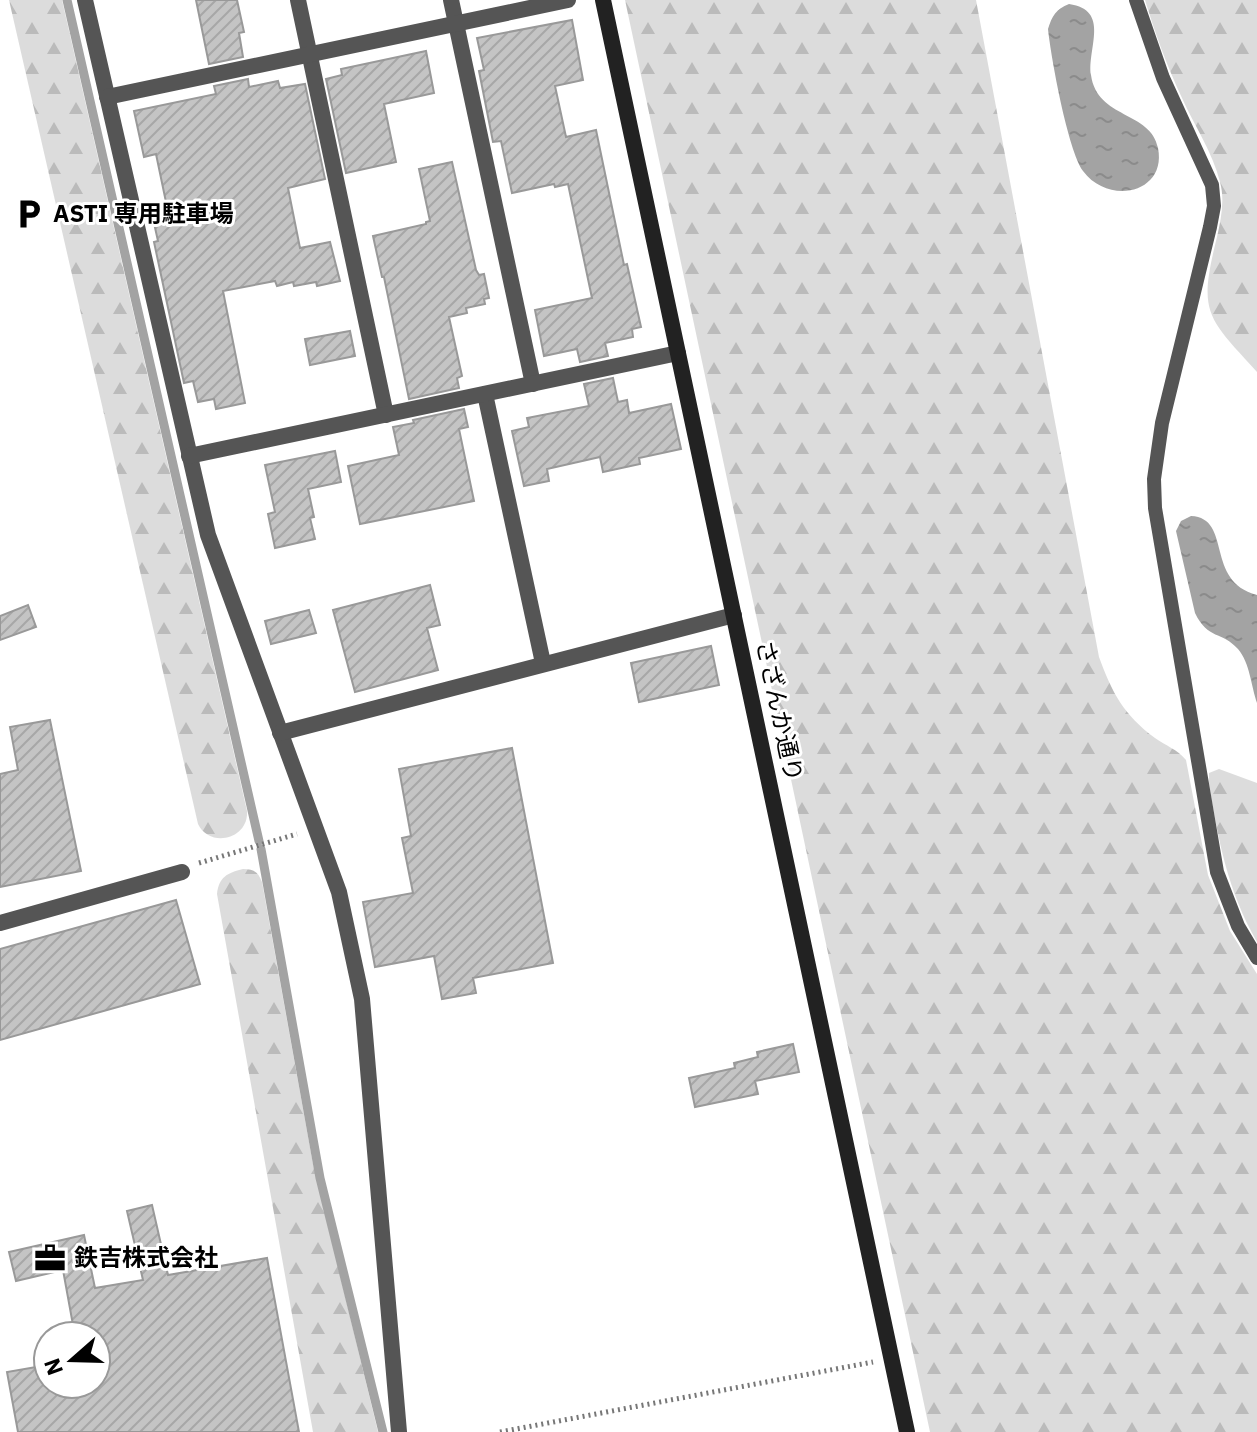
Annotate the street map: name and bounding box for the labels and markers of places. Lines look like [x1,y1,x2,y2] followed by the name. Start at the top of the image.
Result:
[12,197,46,231] parking icon: ASTI 専用駐車場
[53,197,234,229] place label: ASTI 専用駐車場
[33,1241,67,1275] office icon: 鉄吉株式会社
[74,1241,218,1273] place label: 鉄吉株式会社

